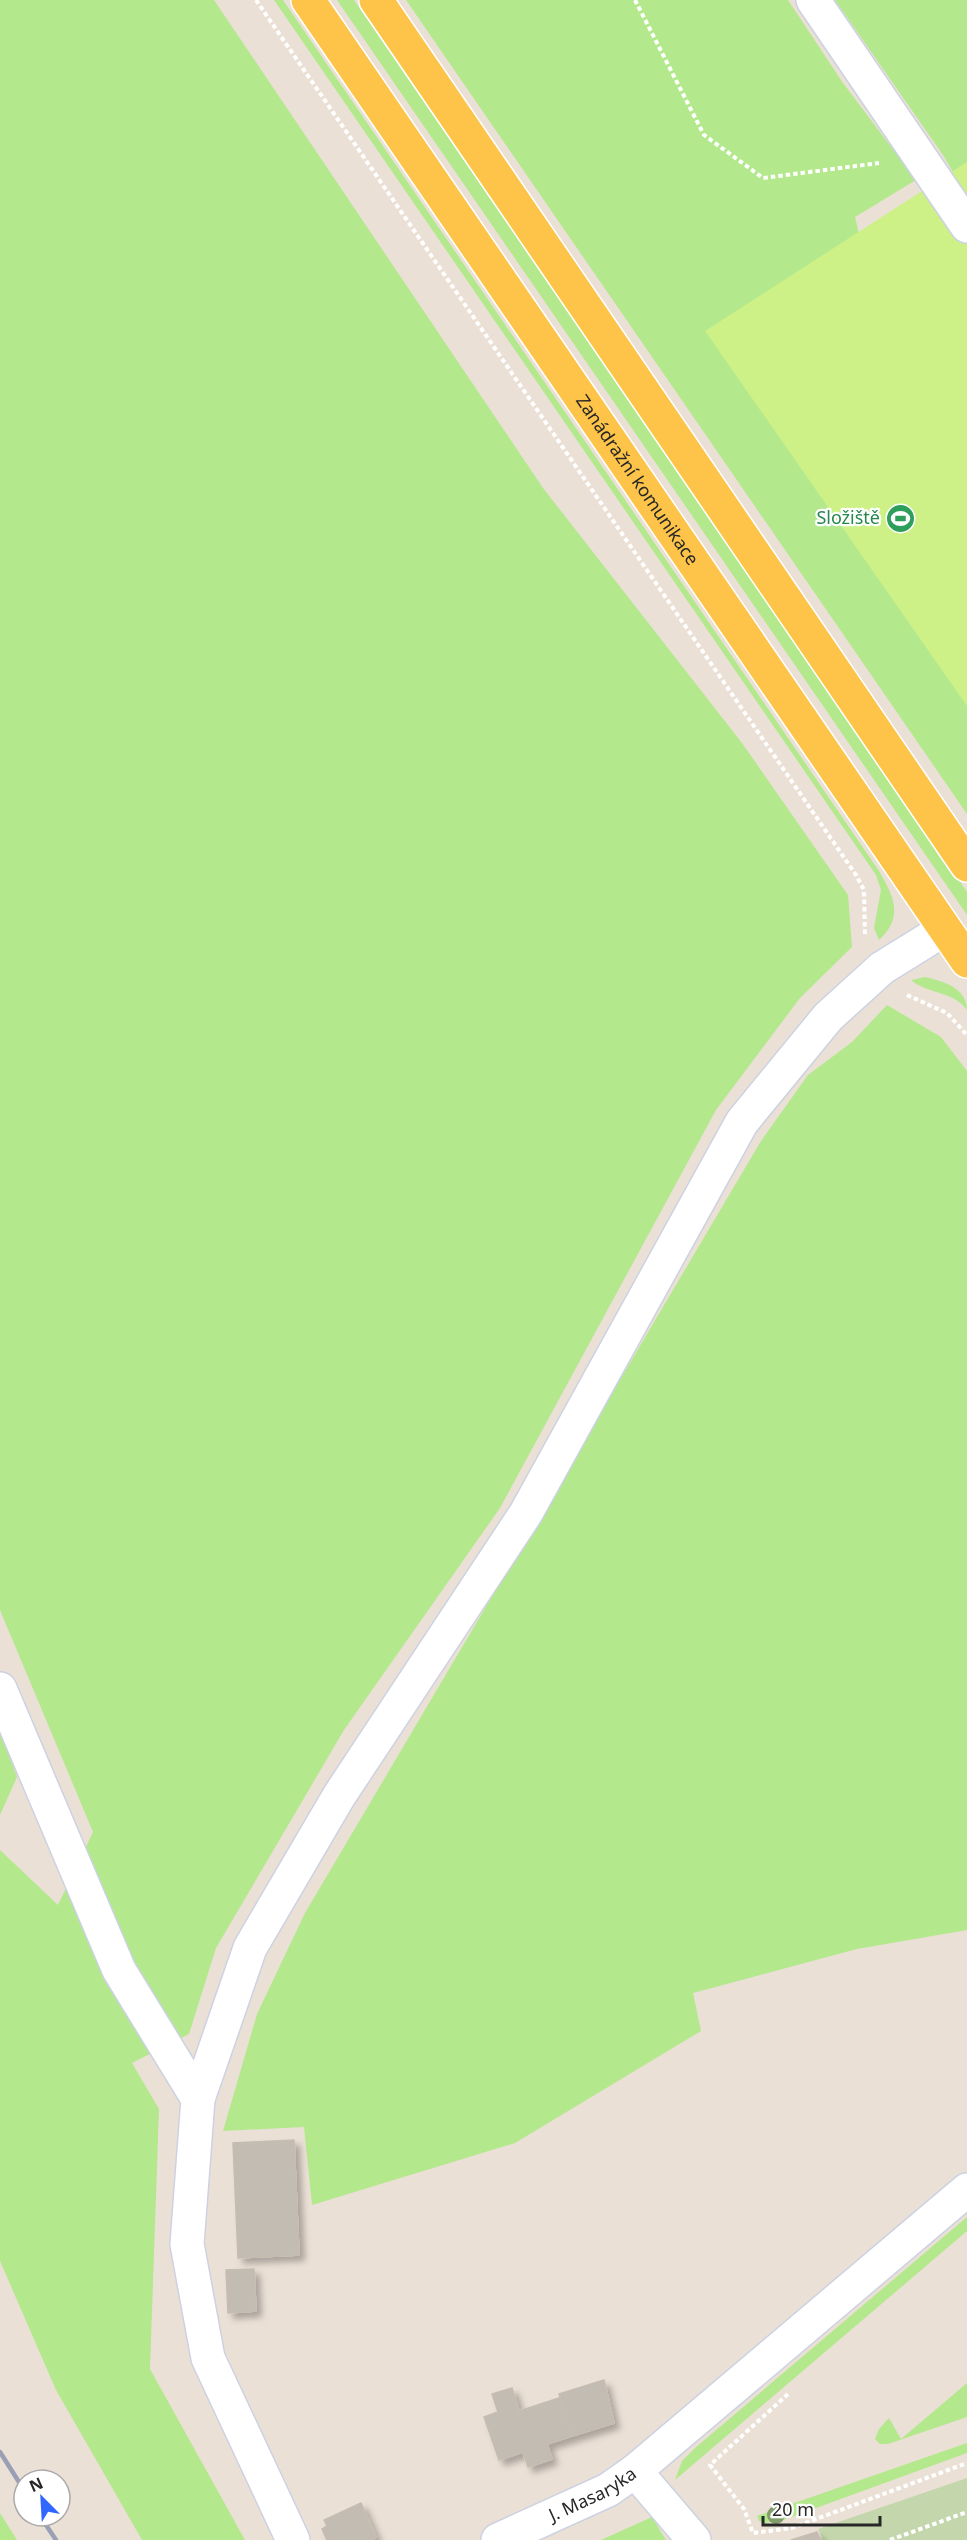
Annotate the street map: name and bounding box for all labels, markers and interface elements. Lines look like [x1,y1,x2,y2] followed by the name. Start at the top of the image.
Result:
[571,389,705,569] street label: Zanádražní komunikace
[885,502,917,534] sports icon: Složiště
[816,505,880,529] place label: Složiště
[543,2461,641,2527] street label: J. Masaryka
[12,2468,72,2528] north arrow
[25,2472,46,2497] text: N
[763,2489,880,2527] scale bar
[772,2497,814,2521] text: 20 m

